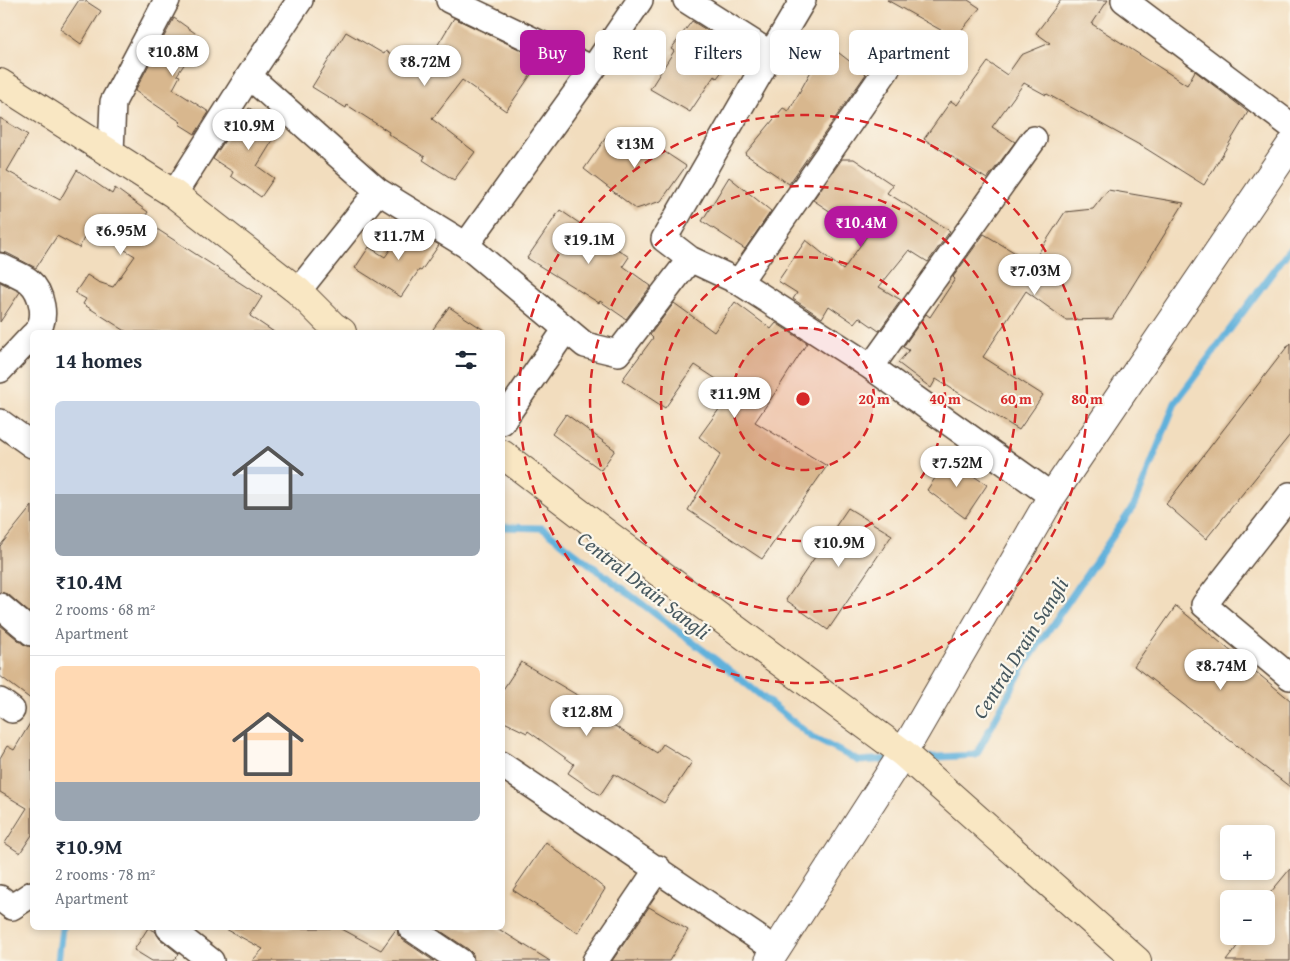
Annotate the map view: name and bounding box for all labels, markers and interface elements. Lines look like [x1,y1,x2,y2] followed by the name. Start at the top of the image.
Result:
[520,30,585,75] chip: Buy
[595,30,666,75] chip: Rent
[676,30,760,75] chip: Filters
[770,30,839,75] chip: New
[849,30,968,75] chip: Apartment
[132,34,214,77] pin: ₹10.8M
[147,39,199,63] text: ₹10.8M
[384,44,466,87] pin: ₹8.72M
[399,49,451,73] text: ₹8.72M
[208,108,290,151] pin: ₹10.9M
[223,113,275,137] text: ₹10.9M
[605,126,665,169] pin: ₹13M
[616,131,654,155] text: ₹13M
[820,206,902,248] pin: ₹10.4M
[835,210,887,234] text: ₹10.4M
[80,214,162,256] pin: ₹6.95M
[95,218,147,242] text: ₹6.95M
[358,218,440,261] pin: ₹11.7M
[548,222,630,265] pin: ₹19.1M
[373,223,425,247] text: ₹11.7M
[563,227,615,251] text: ₹19.1M
[994,254,1076,296] pin: ₹7.03M
[1009,258,1061,282] text: ₹7.03M
[55,345,142,376] text: 14 homes
[452,346,480,374] icon: filters
[694,376,776,419] pin: ₹11.9M
[709,381,761,405] text: ₹11.9M
[858,388,890,409] text: 20 m
[929,388,961,409] text: 40 m
[1000,388,1032,409] text: 60 m
[1071,388,1103,409] text: 80 m
[794,390,812,408] centre of rings
[223,433,313,523] icon: home
[916,446,998,488] pin: ₹7.52M
[931,450,983,474] text: ₹7.52M
[571,523,717,647] water label: Central Drain Sangli
[798,526,880,568] pin: ₹10.9M
[813,530,865,554] text: ₹10.9M
[55,566,123,597] text: ₹10.4M
[964,571,1076,724] water label: Central Drain Sangli
[55,597,155,621] text: 2 rooms · 68 m²
[55,621,128,645] text: Apartment
[1180,648,1262,691] pin: ₹8.74M
[1195,653,1247,677] text: ₹8.74M
[546,694,628,737] pin: ₹12.8M
[223,699,313,789] icon: home
[561,699,613,723] text: ₹12.8M
[1220,825,1275,945] map controls
[1220,825,1275,880] button: +
[55,831,123,862] text: ₹10.9M
[55,862,155,886] text: 2 rooms · 78 m²
[55,886,128,910] text: Apartment
[1220,890,1275,945] button: −

